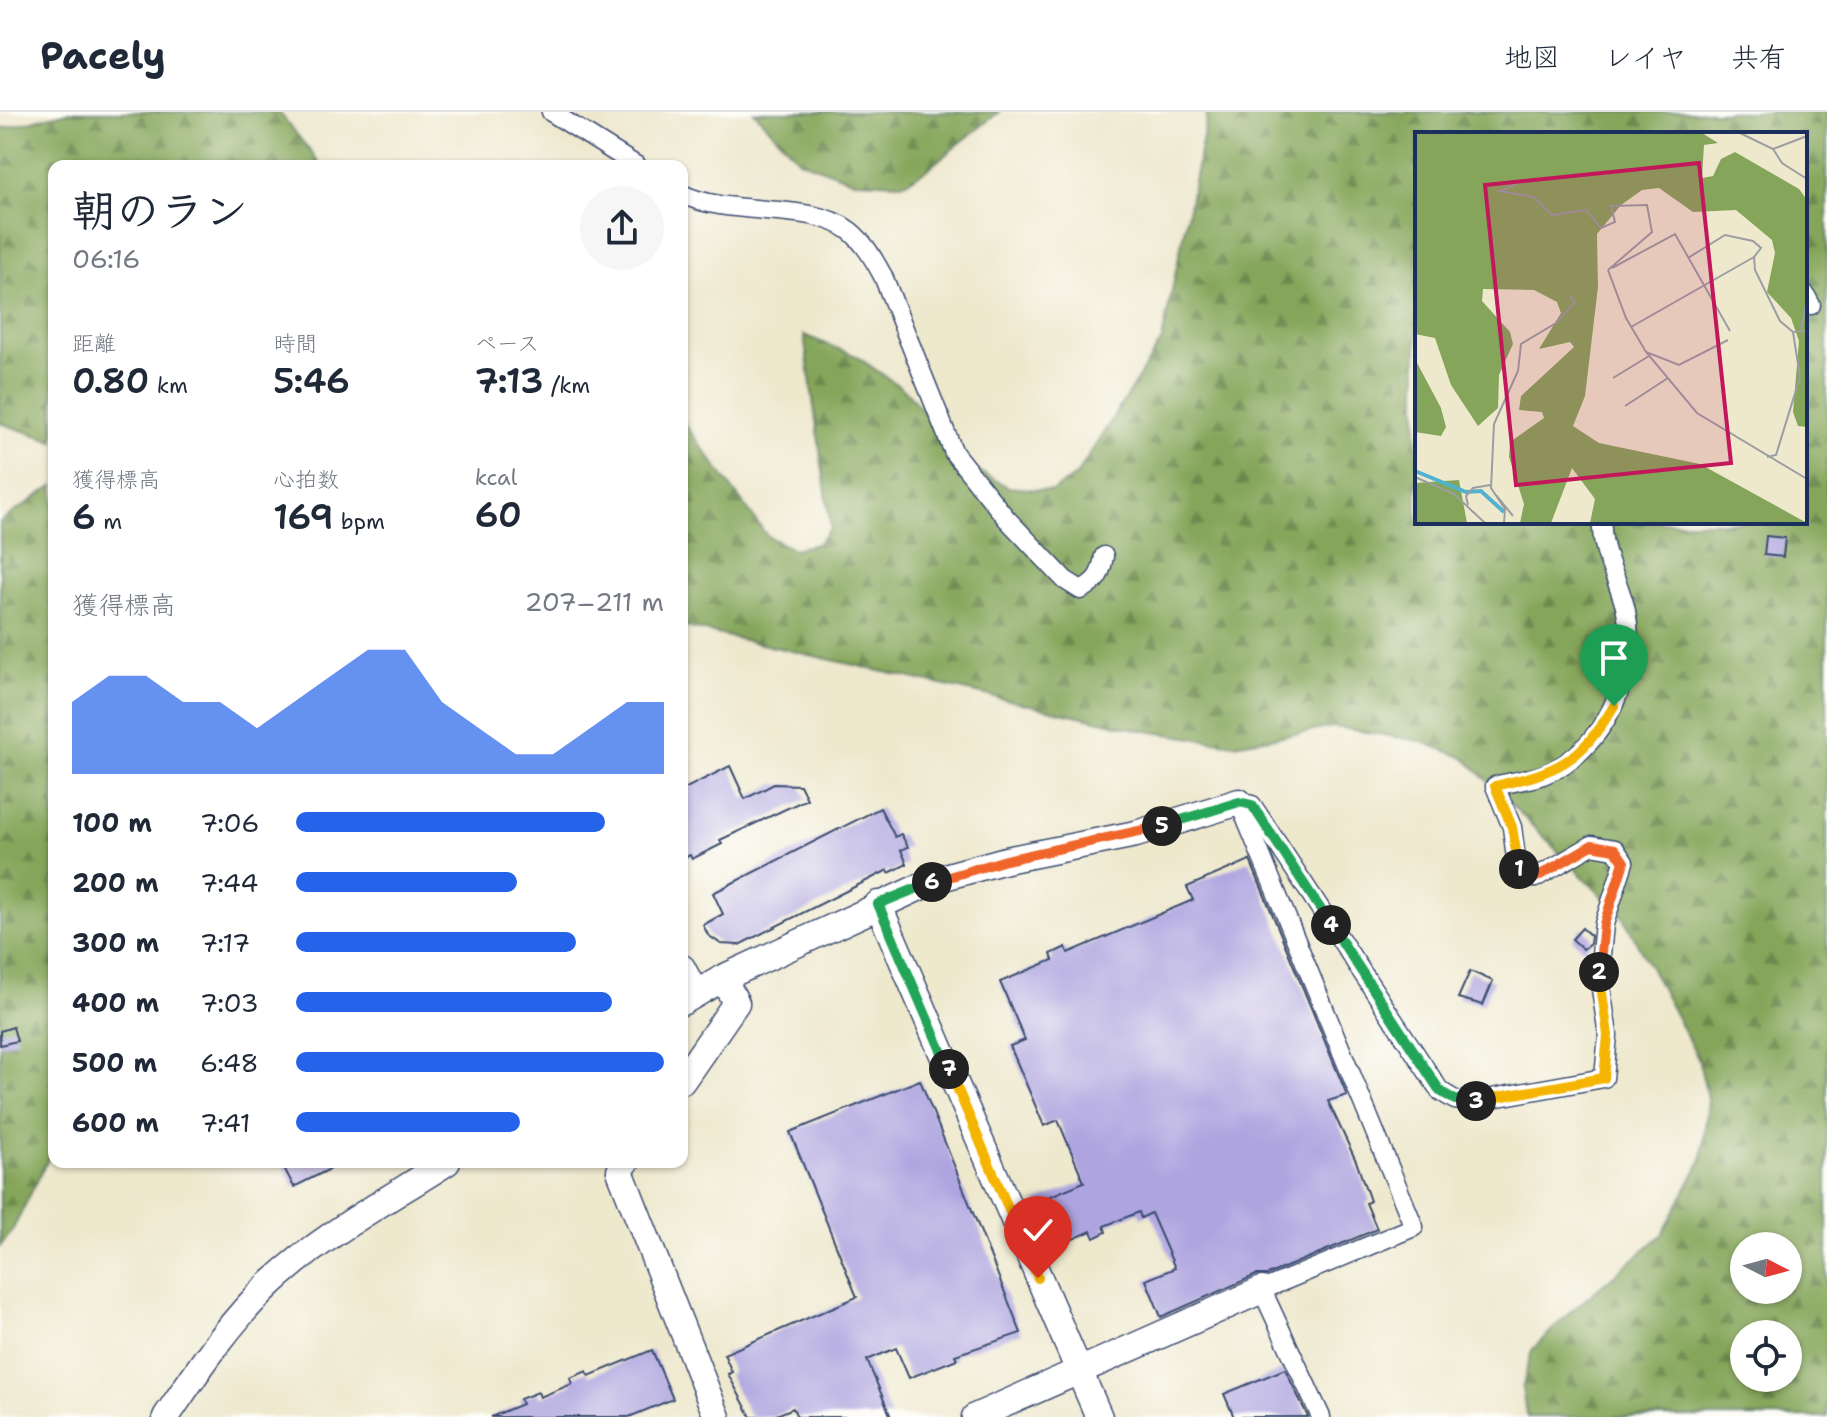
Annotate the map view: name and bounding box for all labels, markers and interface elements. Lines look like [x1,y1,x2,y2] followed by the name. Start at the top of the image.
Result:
[40,30,166,81] text: Pacely
[1504,38,1560,76] text: 地図
[1604,38,1687,76] text: レイヤ
[1731,38,1787,76] text: 共有
[1415,132,1807,524] inset map
[72,181,248,240] text: 朝のラン
[580,186,664,270] button: share
[72,241,141,276] text: 06:16
[72,329,116,358] text: 距離
[273,329,317,358] text: 時間
[475,329,539,358] text: ペース
[72,358,149,404] text: 0.80
[273,358,350,404] text: 5:46
[475,358,543,404] text: 7:13
[149,371,188,400] text: km
[543,371,590,400] text: /km
[475,463,517,492] text: kcal
[72,465,160,494] text: 獲得標高
[273,465,339,494] text: 心拍数
[475,492,522,538] text: 60
[72,494,96,540] text: 6
[273,494,333,540] text: 169
[96,507,122,536] text: m
[333,507,385,536] text: bpm
[524,584,664,619] text: 207–211 m
[72,587,176,622] text: 獲得標高
[1580,624,1648,706] pin
[1592,636,1636,680] icon: arrive
[72,805,152,840] text: 100 m
[200,805,259,840] text: 7:06
[1142,806,1182,846] pin: 5
[1155,811,1169,840] text: 5
[1499,849,1539,889] pin: 1
[1514,854,1524,883] text: 1
[912,862,952,902] pin: 6
[72,865,159,900] text: 200 m
[200,865,259,900] text: 7:44
[924,867,940,896] text: 6
[1311,905,1351,945] pin: 4
[1323,910,1339,939] text: 4
[72,925,159,960] text: 300 m
[200,925,250,960] text: 7:17
[1579,952,1619,992] pin: 2
[1591,957,1607,986] text: 2
[72,985,159,1020] text: 400 m
[200,985,259,1020] text: 7:03
[72,1045,157,1080] text: 500 m
[200,1045,259,1080] text: 6:48
[929,1049,969,1089] pin: 7
[941,1054,957,1083] text: 7
[1456,1081,1496,1121] pin: 3
[1468,1086,1484,1115] text: 3
[72,1105,159,1140] text: 600 m
[200,1105,251,1140] text: 7:41
[1004,1196,1072,1278] pin
[1016,1208,1060,1252] icon: check
[1730,1232,1802,1304] north arrow
[1730,1232,1802,1392] map controls
[1730,1320,1802,1392] button: locate

